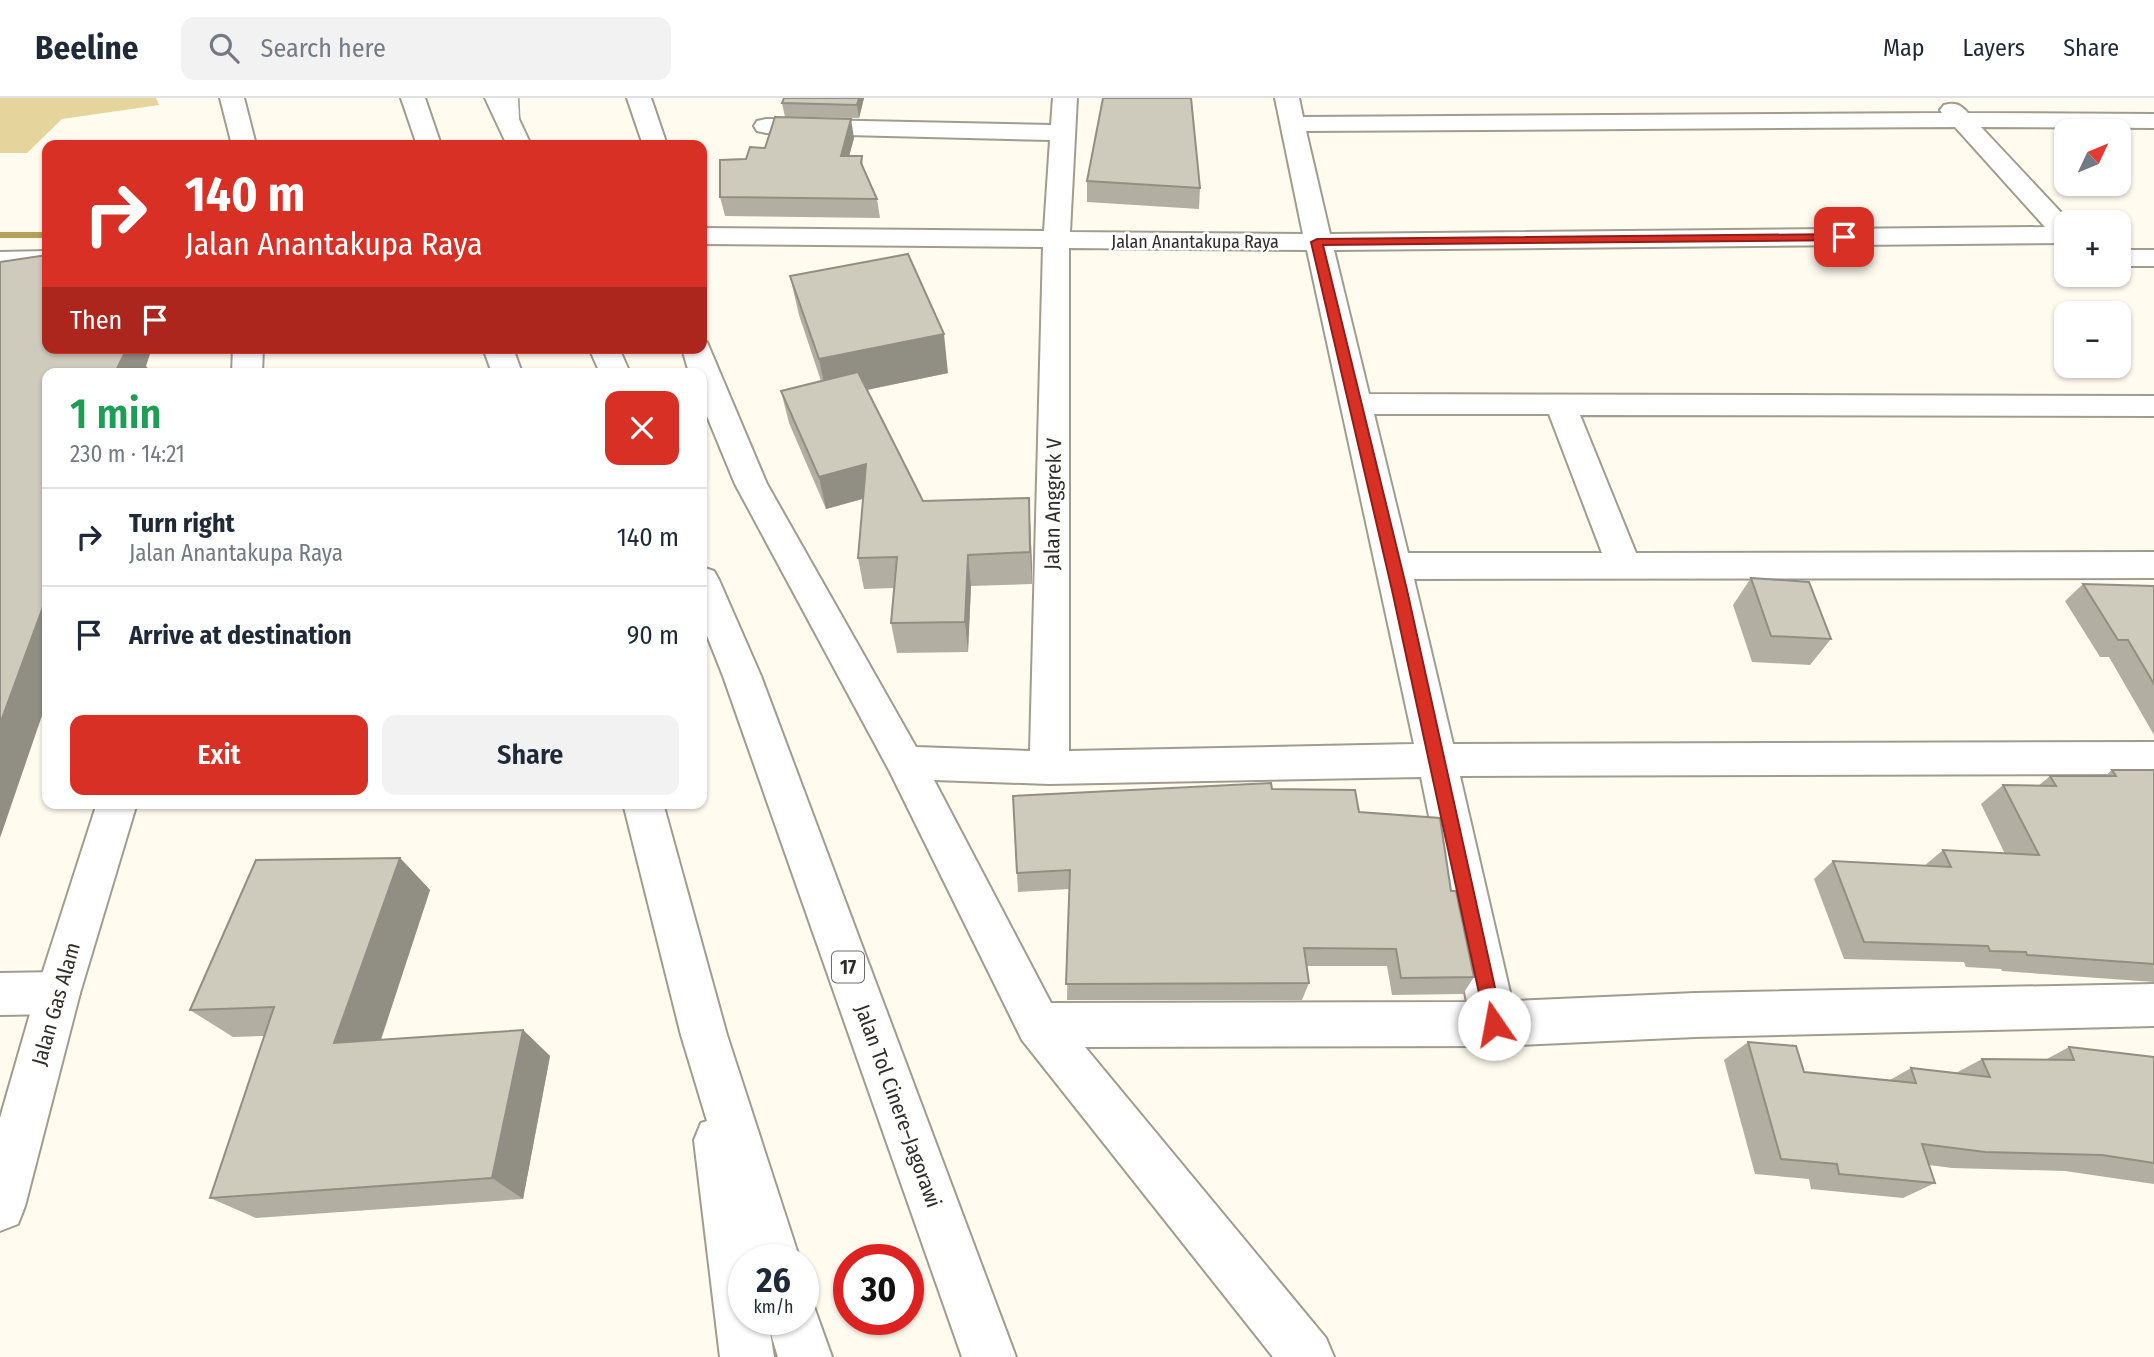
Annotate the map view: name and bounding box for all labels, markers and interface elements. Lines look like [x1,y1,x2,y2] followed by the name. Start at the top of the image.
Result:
[181,17,671,80] search box
[35,28,139,68] text: Beeline
[205,29,243,67] icon: search
[261,33,386,64] text: Search here
[1883,34,1925,62] text: Map
[1963,34,2025,62] text: Layers
[2063,34,2119,62] text: Share
[2054,119,2132,196] north arrow
[2054,119,2131,378] map controls
[185,165,305,224] text: 140 m
[70,168,161,259] icon: right
[1814,207,1874,267] pin
[2054,210,2131,287] button: +
[1825,218,1863,256] icon: arrive
[185,225,483,263] text: Jalan Anantakupa Raya
[1111,231,1279,253] street label: Jalan Anantakupa Raya
[136,301,174,339] icon: arrive
[2054,301,2131,378] button: −
[70,305,122,336] text: Then
[70,389,161,439] text: 1 min
[605,391,679,465] button: close
[1039,438,1067,570] street label: Jalan Anggrek V
[70,440,185,468] text: 230 m · 14:21
[129,508,235,539] text: Turn right
[70,518,108,556] icon: right
[617,522,679,553] text: 140 m
[129,539,343,567] text: Jalan Anantakupa Raya
[70,616,108,654] icon: arrive
[129,620,352,651] text: Arrive at destination
[627,620,679,651] text: 90 m
[70,715,368,795] button: Exit
[382,715,679,795] button: Share
[26,940,86,1068] street label: Jalan Gas Alam
[832,952,864,982] road number: 17
[1457,987,1531,1061] position arrow
[849,1001,947,1211] street label: Jalan Tol Cinere–Jagorawi
[833,1244,924,1335] speed limit sign: 30
[756,1259,791,1301] text: 26
[753,1296,794,1318] text: km/h

